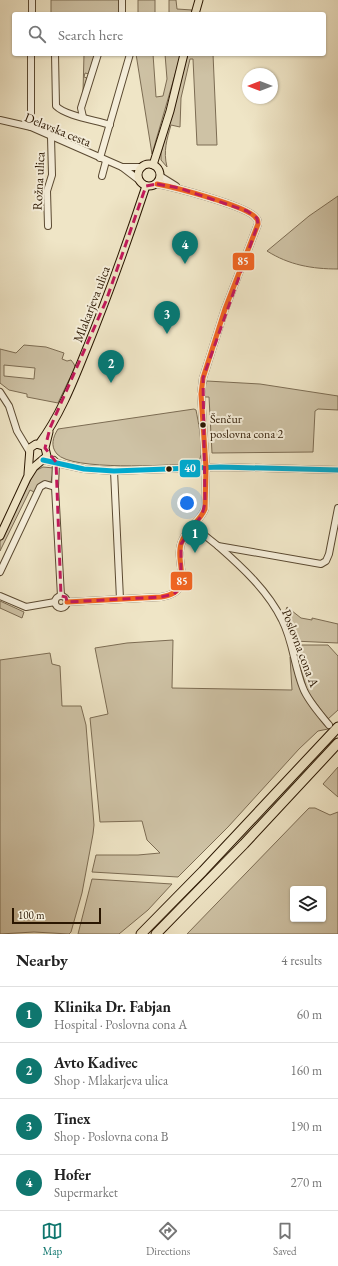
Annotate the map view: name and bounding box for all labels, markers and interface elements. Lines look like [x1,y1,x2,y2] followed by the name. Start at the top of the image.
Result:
[12,12,326,56] search box
[26,23,48,45] icon: search
[58,25,123,44] text: Search here
[242,68,278,104] north arrow
[22,108,94,151] street label: Delavska cesta
[28,151,49,211] street label: Rožna ulica
[172,231,198,264] pin: 4
[232,252,255,271] line badge: 85
[237,254,249,268] text: 85
[69,263,114,345] street label: Mlakarjeva ulica
[154,301,180,334] pin: 3
[98,350,124,383] pin: 2
[210,411,284,442] place label: Šenčur poslovna cona 2
[198,420,208,430] marker: Šenčur poslovna cona 2
[179,459,201,478] line badge: 40
[184,461,196,475] text: 40
[164,464,174,474] unlabelled marker
[177,493,197,513] your location
[182,520,208,553] pin: 1
[170,571,193,591] line badge: 85
[176,574,188,588] text: 85
[278,607,324,690] street label: Poslovna cona A
[290,886,326,922] map controls
[290,886,326,922] button: layers
[12,906,101,925] scale bar
[18,908,45,922] text: 100 m
[16,949,68,971] text: Nearby
[281,952,322,969] text: 4 results
[54,997,171,1016] text: Klinika Dr. Fabjan
[26,1006,32,1023] text: 1
[297,1006,322,1023] text: 60 m
[54,1016,187,1033] text: Hospital · Poslovna cona A
[54,1053,138,1072] text: Avto Kadivec
[26,1062,32,1079] text: 2
[291,1062,322,1079] text: 160 m
[54,1072,168,1089] text: Shop · Mlakarjeva ulica
[54,1109,91,1128] text: Tinex
[26,1118,32,1135] text: 3
[291,1118,322,1135] text: 190 m
[54,1128,168,1145] text: Shop · Poslovna cona B
[54,1165,91,1184] text: Hofer
[26,1174,32,1191] text: 4
[291,1174,322,1191] text: 270 m
[54,1184,118,1201] text: Supermarket
[41,1220,63,1258] tab: Map
[146,1220,190,1258] tab: Directions
[273,1220,297,1258] tab: Saved

